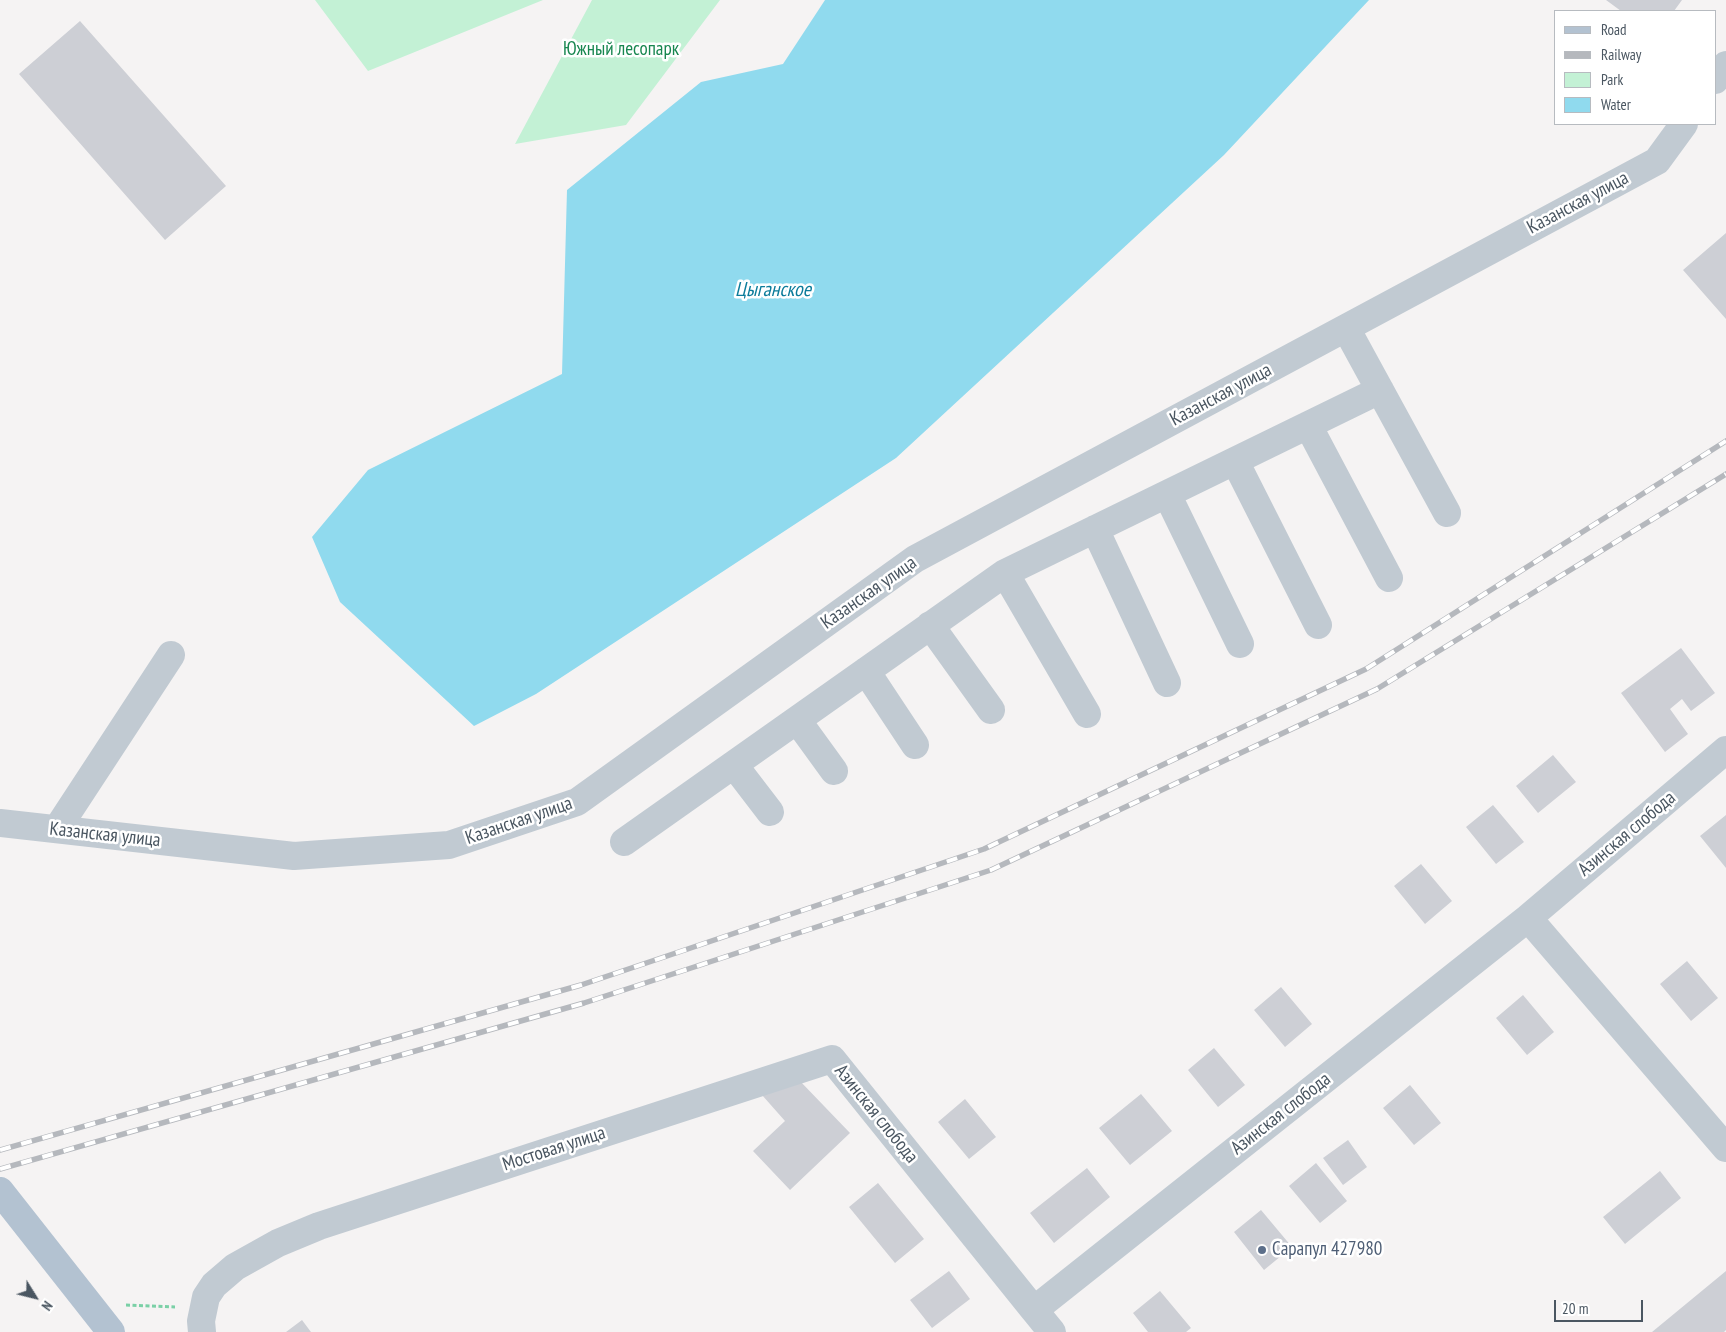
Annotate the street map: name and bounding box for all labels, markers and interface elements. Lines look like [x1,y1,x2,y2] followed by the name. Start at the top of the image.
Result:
[1554,10,1716,125] legend
[1601,20,1627,39] text: Road
[563,39,679,61] park label: Южный лесопарк
[1601,45,1641,64] text: Railway
[1601,70,1623,89] text: Park
[1601,95,1631,114] text: Water
[1523,167,1633,239] street label: Казанская улица
[735,278,811,302] water label: Цыганское
[1166,359,1276,431] street label: Казанская улица
[817,552,921,634] street label: Казанская улица
[1574,787,1680,881] street label: Азинская слобода
[463,792,575,850] street label: Казанская улица
[48,818,162,852] street label: Казанская улица
[829,1060,923,1168] street label: Азинская слобода
[1227,1068,1335,1160] street label: Азинская слобода
[500,1122,608,1176] street label: Мостовая улица
[1272,1239,1382,1261] place label: Сарапул 427980
[1256,1244,1268,1256] marker: Сарапул 427980
[10,1272,60,1322] north arrow
[1556,1290,1645,1322] scale bar
[38,1297,57,1314] text: N
[1562,1299,1588,1318] text: 20 m

